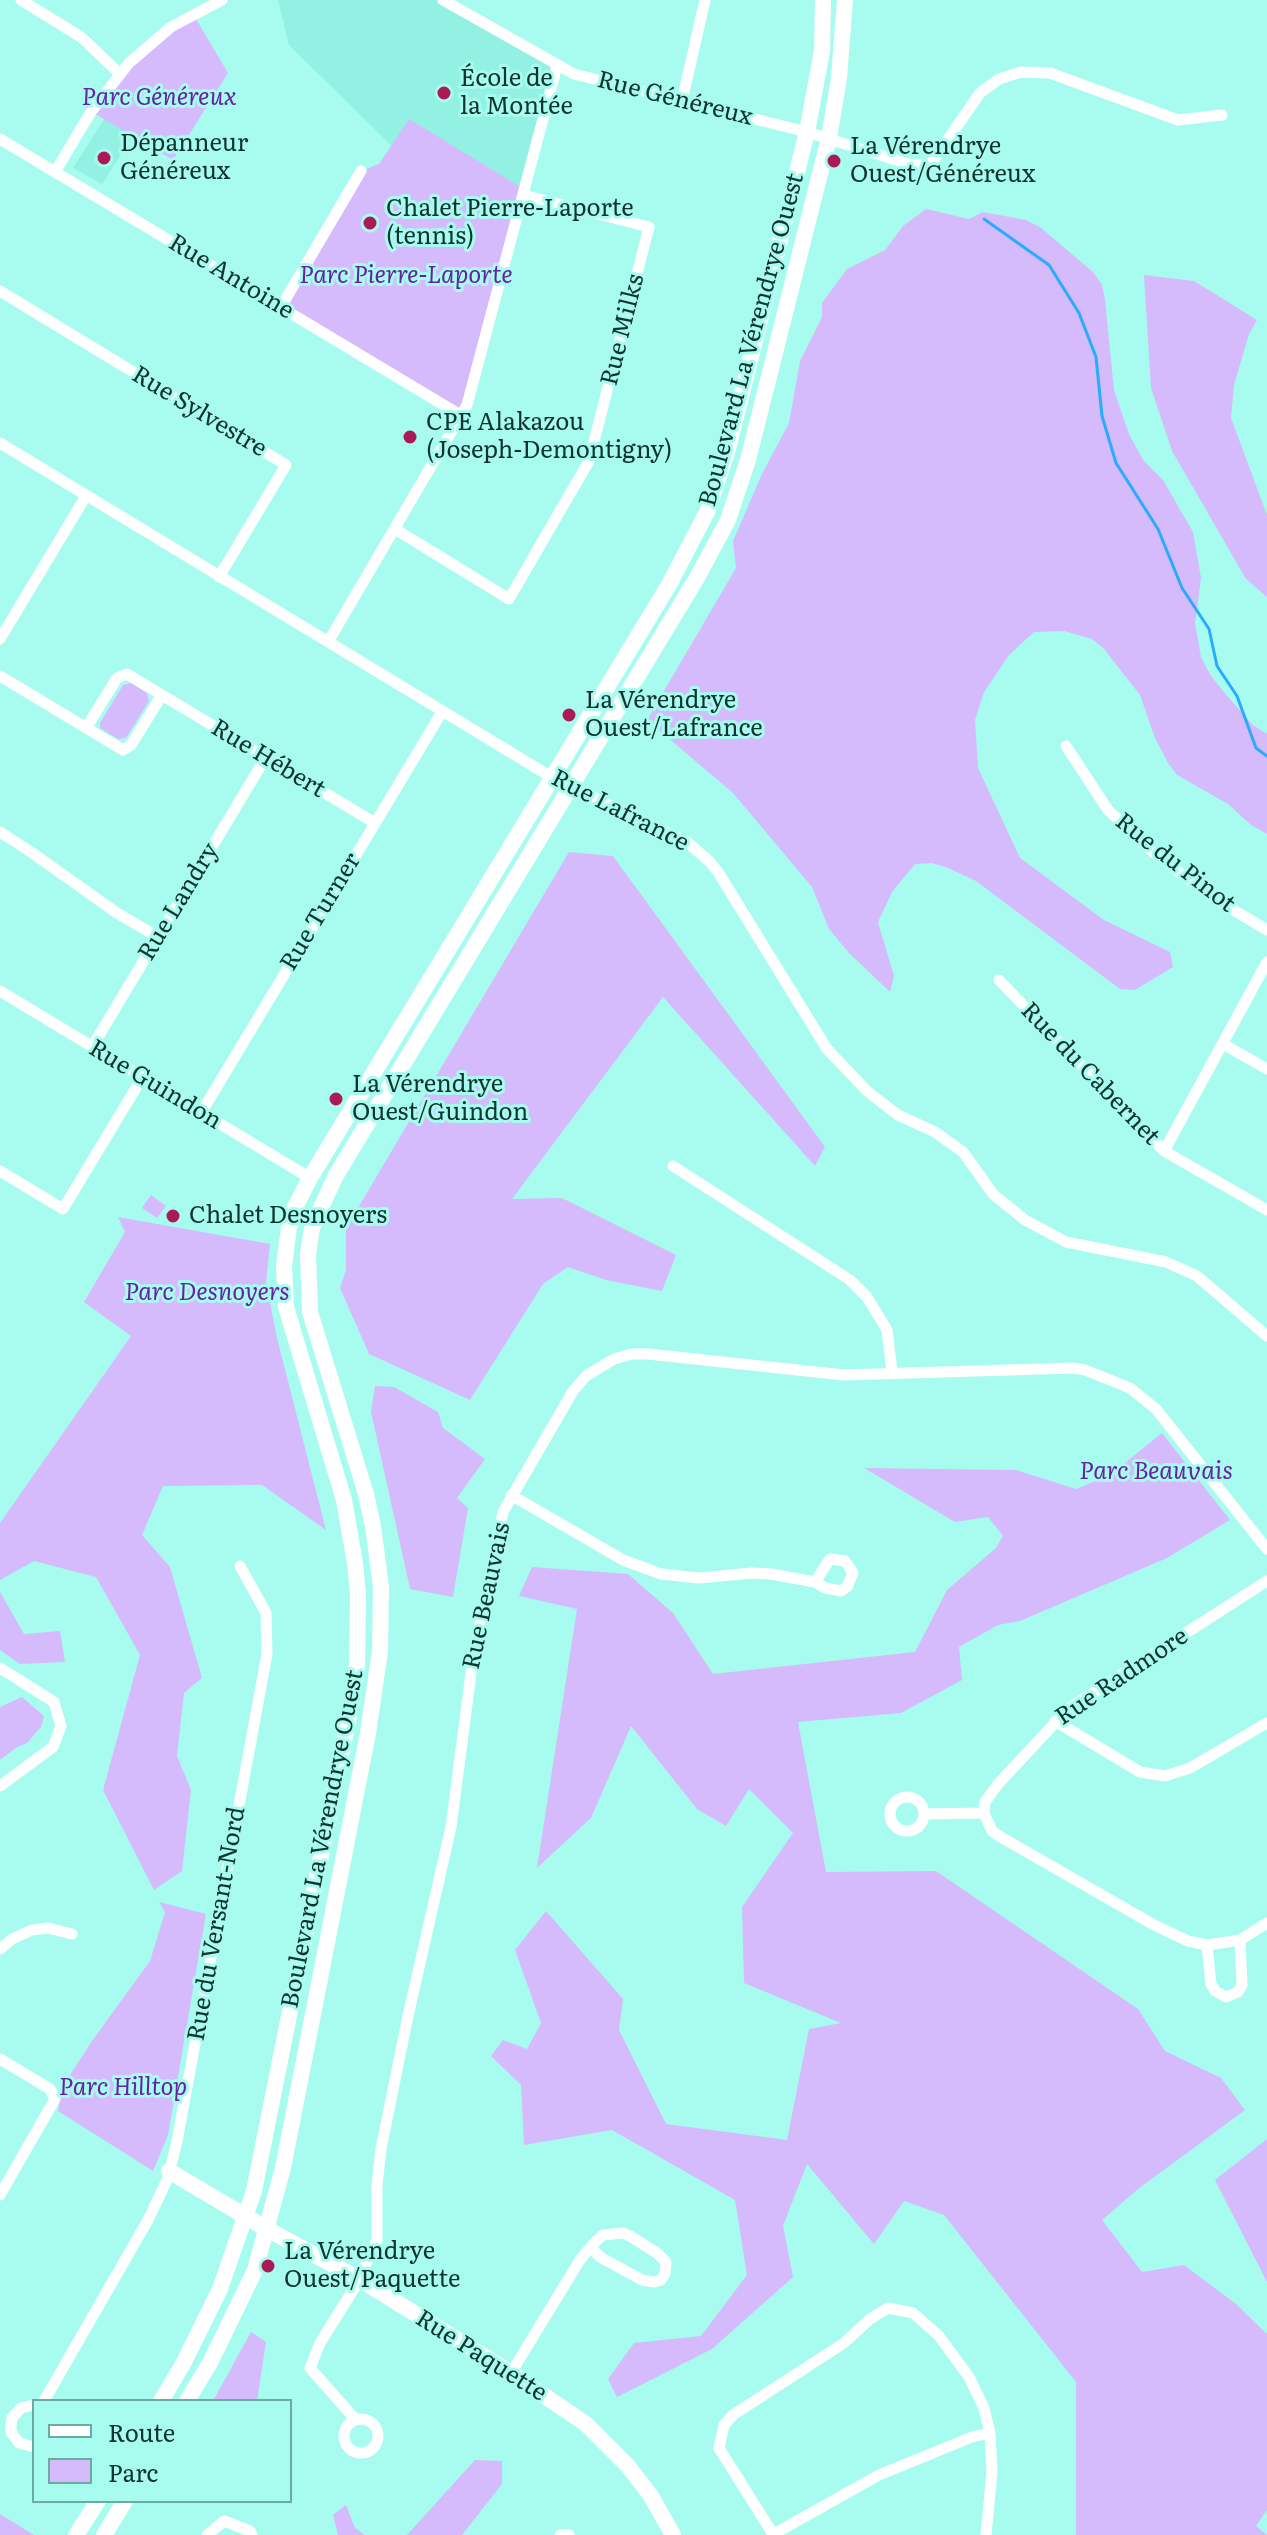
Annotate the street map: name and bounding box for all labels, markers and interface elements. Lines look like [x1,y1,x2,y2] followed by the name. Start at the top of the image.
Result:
[460,65,573,121] place label: École de la Montée
[594,66,756,132] street label: Rue Généreux
[82,84,236,112] park label: Parc Généreux
[435,84,453,102] marker: École de la Montée
[120,130,248,186] place label: Dépanneur Généreux
[850,133,1036,189] place label: La Vérendrye Ouest/Généreux
[95,149,113,167] marker: Dépanneur Généreux
[825,152,843,170] marker: La Vérendrye Ouest/Généreux
[694,170,810,510] street label: Boulevard La Vérendrye Ouest
[386,195,634,251] place label: Chalet Pierre-Laporte (tennis)
[361,214,379,232] marker: Chalet Pierre-Laporte (tennis)
[163,228,299,326] street label: Rue Antoine
[299,262,513,290] park label: Parc Pierre-Laporte
[595,271,651,389] street label: Rue Milks
[126,360,272,464] street label: Rue Sylvestre
[426,409,672,465] place label: CPE Alakazou (Joseph-Demontigny)
[401,428,419,446] marker: CPE Alakazou (Joseph-Demontigny)
[585,687,763,743] place label: La Vérendrye Ouest/Lafrance
[560,706,578,724] marker: La Vérendrye Ouest/Lafrance
[206,714,330,804] street label: Rue Hébert
[546,764,694,858] street label: Rue Lafrance
[1109,807,1241,919] street label: Rue du Pinot
[133,838,225,966] street label: Rue Landry
[275,848,367,976] street label: Rue Turner
[1014,997,1166,1151] street label: Rue du Cabernet
[83,1034,227,1136] street label: Rue Guindon
[352,1071,528,1127] place label: La Vérendrye Ouest/Guindon
[327,1090,345,1108] marker: La Vérendrye Ouest/Guindon
[189,1202,387,1230] place label: Chalet Desnoyers
[164,1207,182,1225] marker: Chalet Desnoyers
[124,1279,290,1307] park label: Parc Desnoyers
[1079,1458,1233,1486] park label: Parc Beauvais
[457,1520,517,1672] street label: Rue Beauvais
[1050,1622,1194,1732] street label: Rue Radmore
[276,1667,370,2011] street label: Boulevard La Vérendrye Ouest
[182,1805,252,2043] street label: Rue du Versant-Nord
[59,2074,187,2102] park label: Parc Hilltop
[284,2238,461,2294] place label: La Vérendrye Ouest/Paquette
[259,2257,277,2275] marker: La Vérendrye Ouest/Paquette
[410,2304,552,2408] street label: Rue Paquette
[32,2399,292,2503] legend
[108,2414,175,2449] text: Route
[108,2454,158,2489] text: Parc

